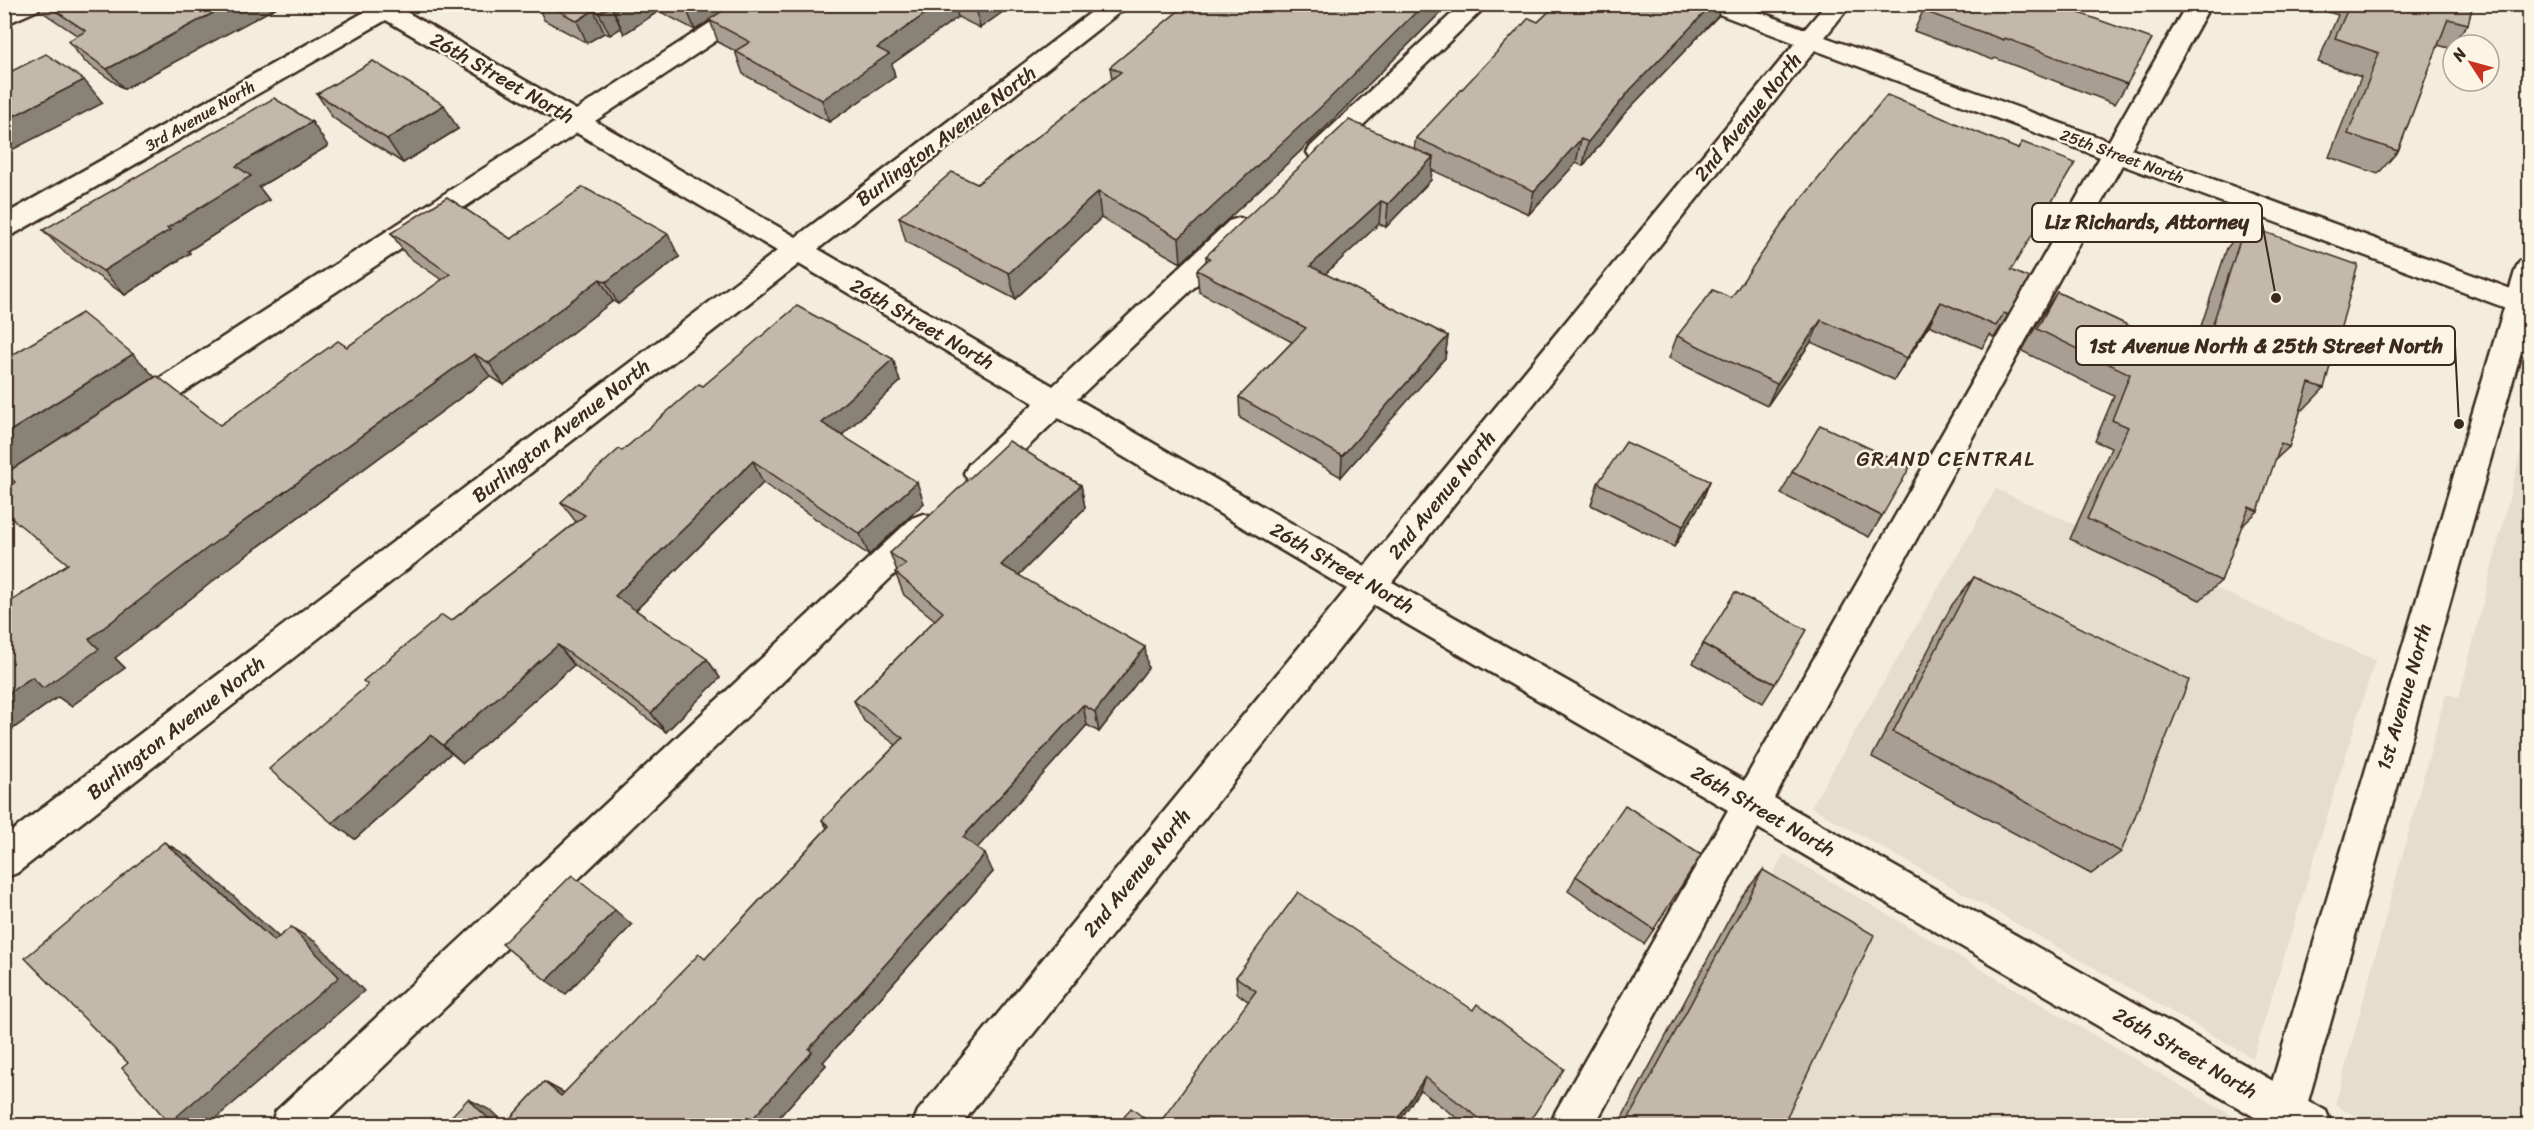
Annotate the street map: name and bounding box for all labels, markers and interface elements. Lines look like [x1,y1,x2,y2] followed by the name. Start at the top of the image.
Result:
[423,22,581,134] street label: 26th Street North
[2441,33,2501,93] north arrow
[2444,41,2475,68] text: N
[1685,45,1811,189] street label: 2nd Avenue North
[848,56,1044,216] street label: Burlington Avenue North
[139,72,261,160] street label: 3rd Avenue North
[2056,120,2188,192] street label: 25th Street North
[2032,203,2262,242] callout: Liz Richards, Attorney
[2045,203,2250,241] text: Liz Richards, Attorney
[843,268,1001,380] street label: 26th Street North
[2076,326,2455,365] callout: 1st Avenue North & 25th Street North
[2089,327,2443,365] text: 1st Avenue North & 25th Street North
[464,350,658,512] street label: Burlington Avenue North
[1379,423,1505,567] street label: 2nd Avenue North
[1857,440,2035,478] district label: GRAND CENTRAL
[1263,512,1421,624] street label: 26th Street North
[2366,619,2442,775] street label: 1st Avenue North
[79,647,273,809] street label: Burlington Avenue North
[1684,755,1842,867] street label: 26th Street North
[1074,801,1200,945] street label: 2nd Avenue North
[2106,997,2264,1109] street label: 26th Street North

